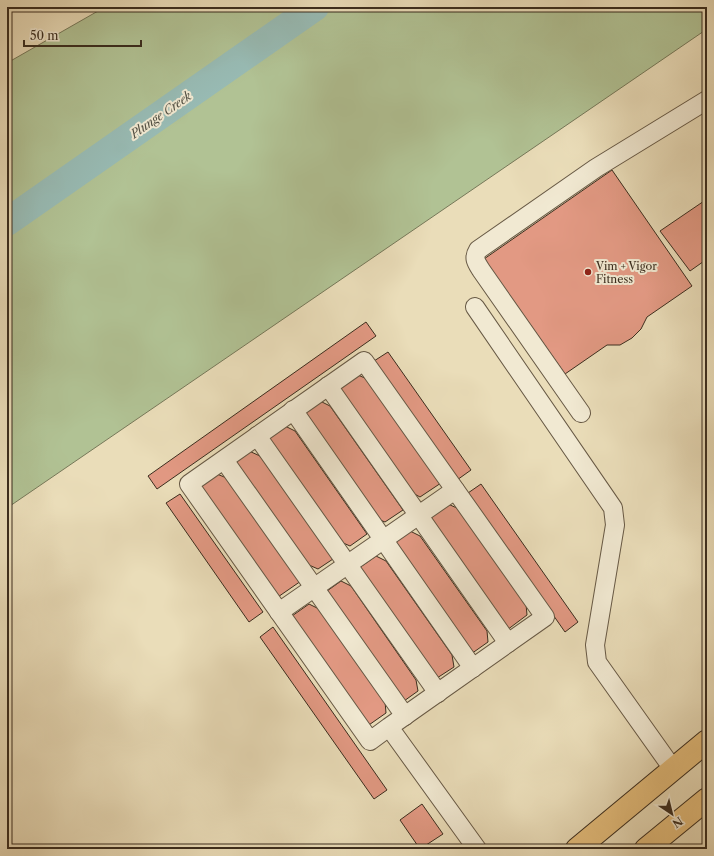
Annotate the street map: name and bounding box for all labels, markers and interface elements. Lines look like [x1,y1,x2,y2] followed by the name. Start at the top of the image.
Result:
[24,22,141,48] scale bar
[30,28,59,43] text: 50 m
[127,88,195,142] water label: Plunge Creek
[595,259,657,286] place label: Vim + Vigor Fitness
[583,267,593,277] marker: Vim + Vigor Fitness
[652,794,692,834] north arrow
[669,814,686,831] text: N

